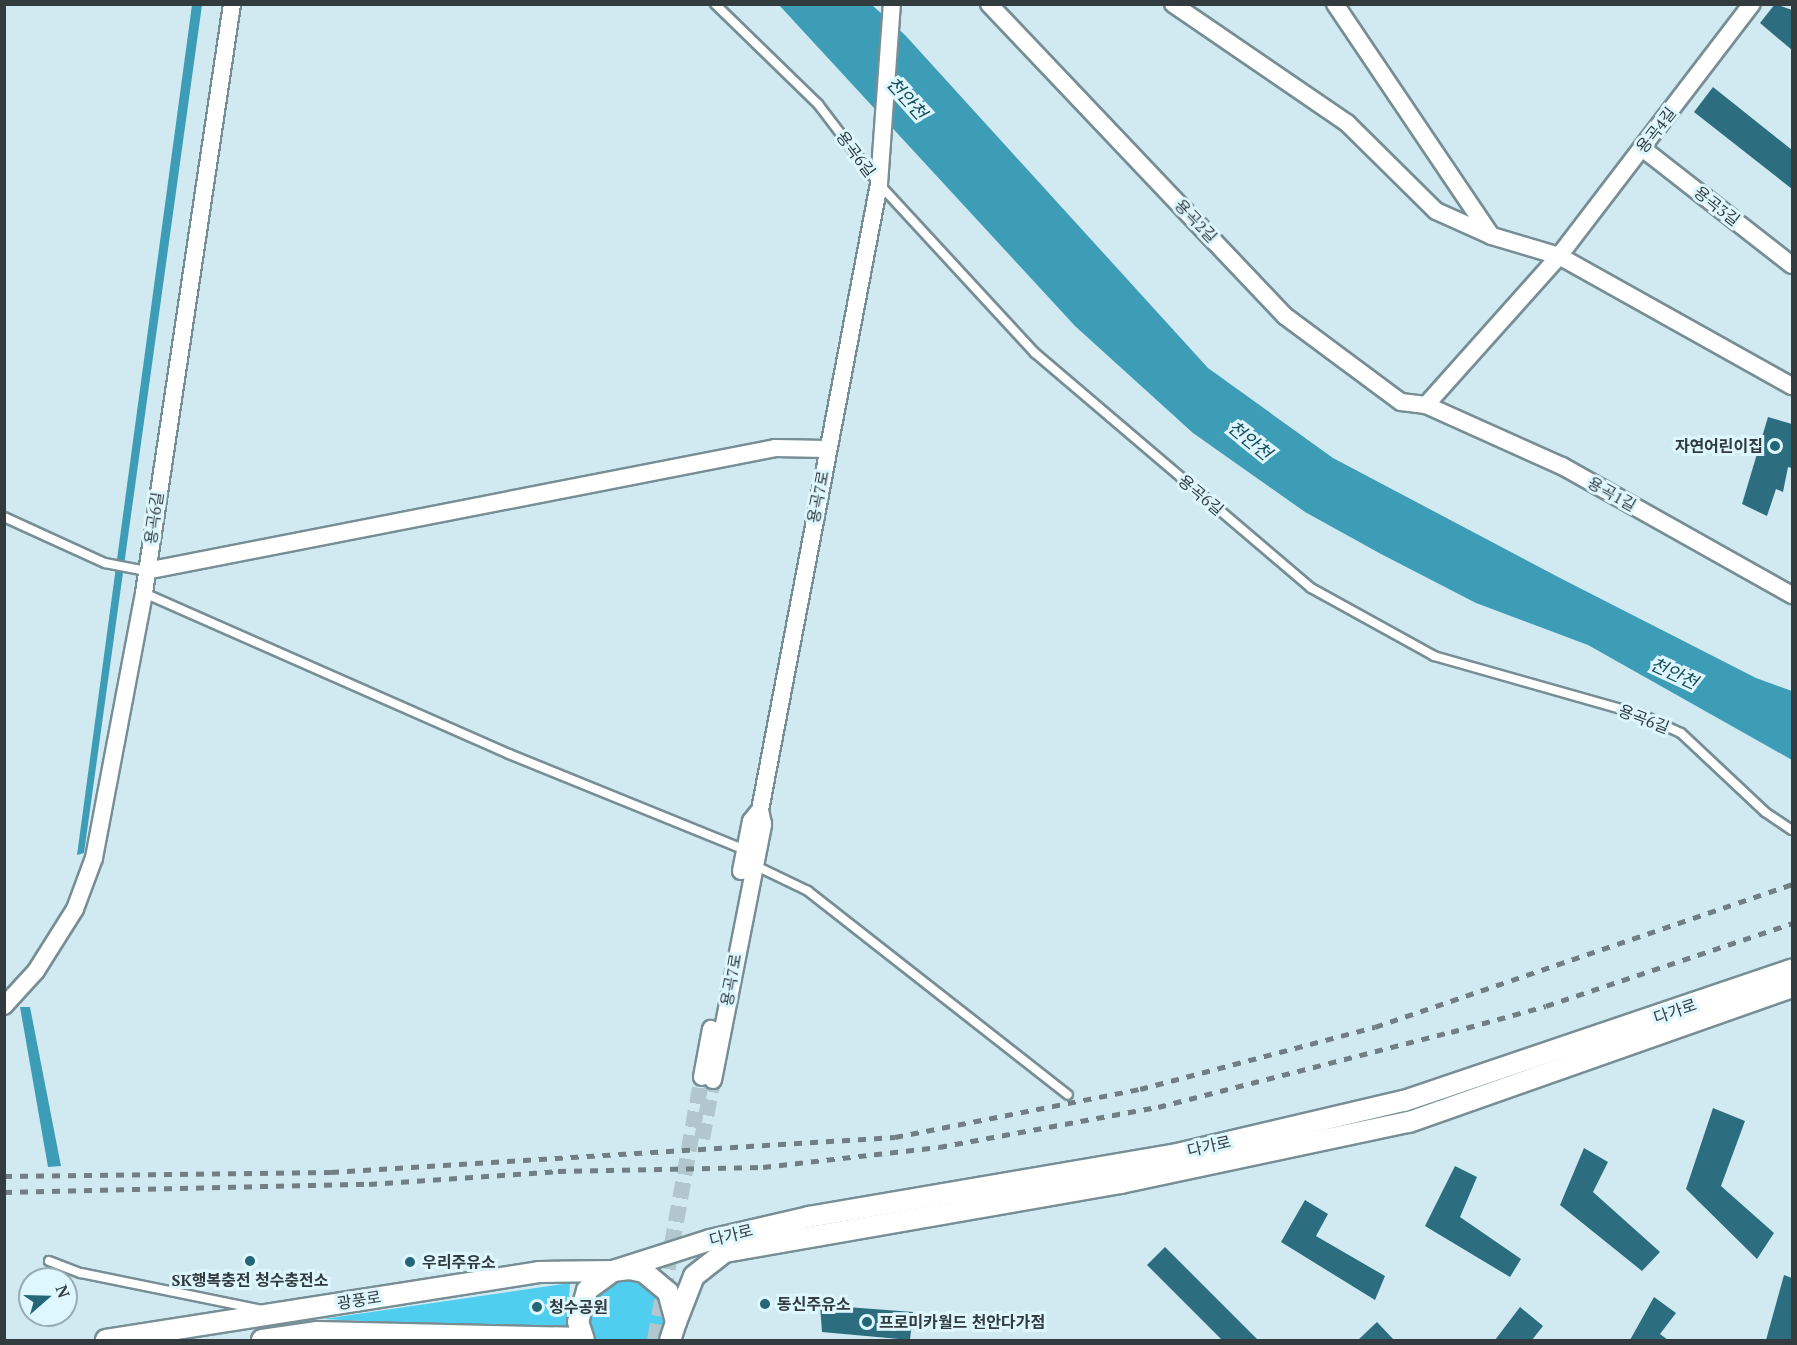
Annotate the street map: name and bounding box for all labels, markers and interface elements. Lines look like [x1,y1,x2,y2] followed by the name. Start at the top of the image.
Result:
[882,72,932,124] water label: 천안천
[1632,103,1680,157] street label: 용곡4길
[832,127,880,181] street label: 용곡6길
[1690,182,1744,230] street label: 용곡3길
[1171,195,1221,247] street label: 용곡2길
[1224,416,1276,464] water label: 천안천
[1675,436,1763,456] place label: 자연어린이집
[1768,439,1782,453] marker: 자연어린이집
[804,469,832,525] street label: 용곡7로
[1175,471,1227,519] street label: 용곡6길
[1584,473,1640,515] street label: 용곡1길
[141,491,167,545] street label: 용곡6길
[1647,653,1701,693] water label: 천안천
[1616,701,1672,737] street label: 용곡6길
[717,952,745,1008] street label: 용곡7로
[1651,995,1699,1027] street label: 다가로
[1185,1132,1233,1160] street label: 다가로
[707,1220,755,1250] street label: 다가로
[422,1252,496,1272] place label: 우리주유소
[243,1254,257,1268] marker: SK행복충전 청수충전소
[403,1255,417,1269] marker: 우리주유소
[18,1267,78,1327] north arrow
[171,1270,329,1290] place label: SK행복충전 청수충전소
[51,1282,75,1301] text: N
[336,1287,382,1313] street label: 광풍로
[777,1294,851,1314] place label: 동신주유소
[549,1297,608,1317] place label: 청수공원
[758,1297,772,1311] marker: 동신주유소
[530,1300,544,1314] marker: 청수공원
[879,1312,1045,1332] place label: 프로미카월드 천안다가점
[860,1315,874,1329] marker: 프로미카월드 천안다가점

